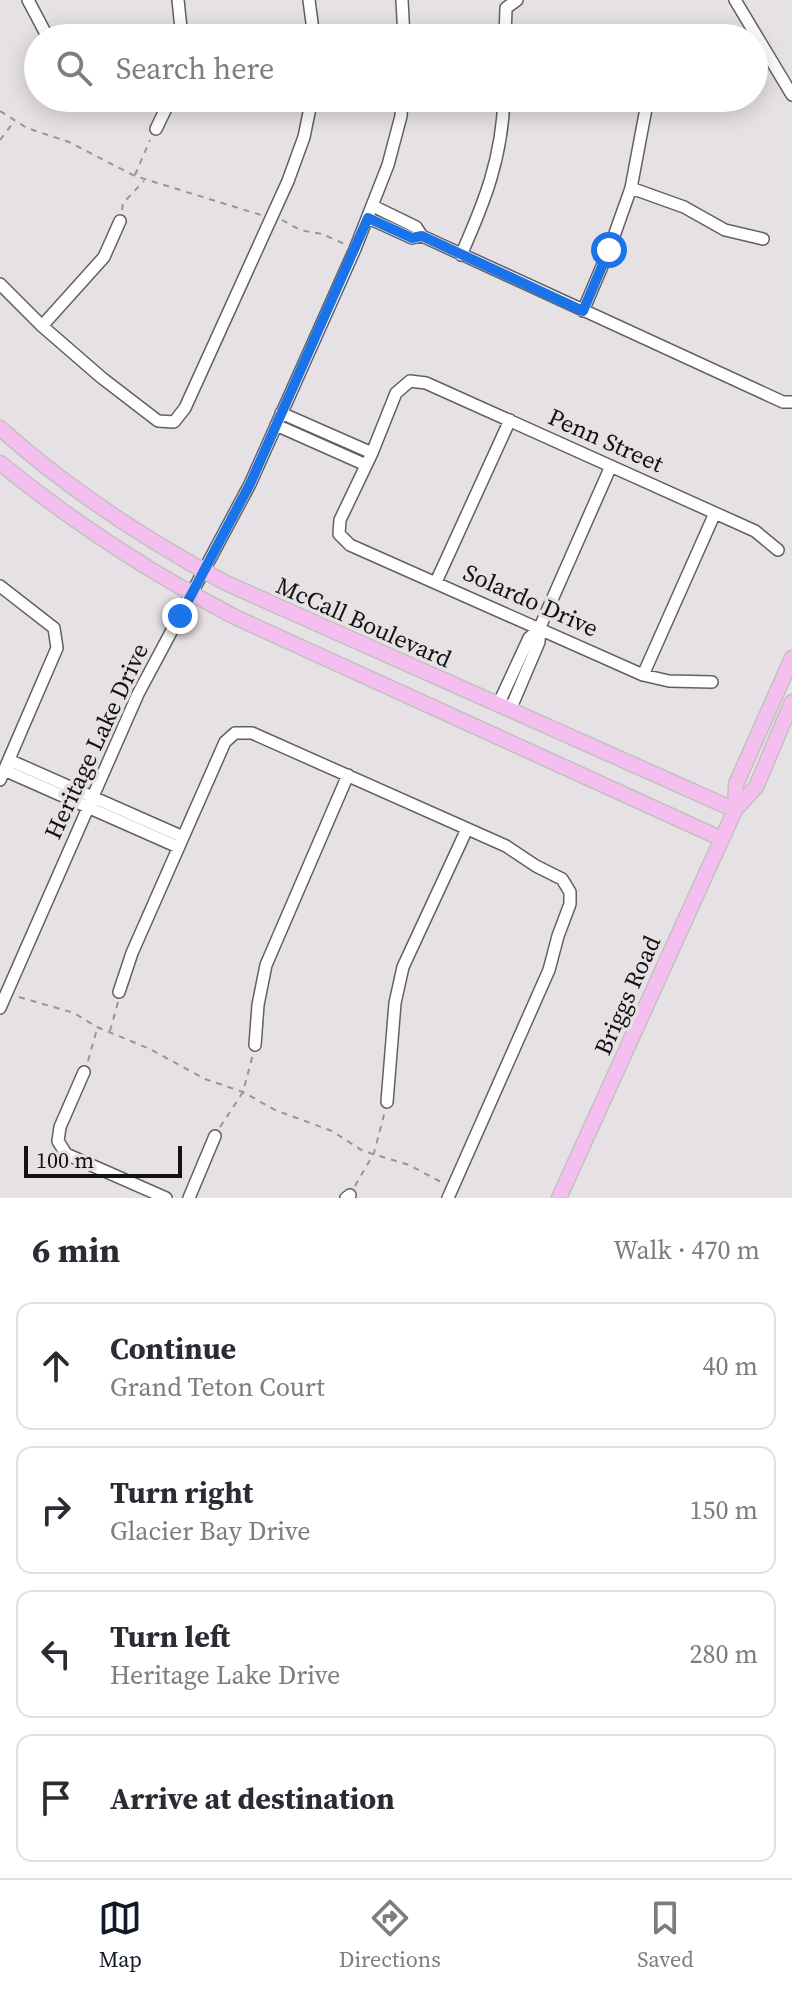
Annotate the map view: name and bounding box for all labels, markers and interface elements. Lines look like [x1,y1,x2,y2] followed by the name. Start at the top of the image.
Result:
[24,24,768,112] search box
[52,46,96,90] icon: search
[116,48,274,89] text: Search here
[591,232,627,268] route start
[543,400,669,480] street label: Penn Street
[458,556,604,644] street label: Solardo Drive
[271,569,457,676] street label: McCall Boulevard
[162,598,198,634] route end
[36,638,156,844] street label: Heritage Lake Drive
[586,930,668,1060] street label: Briggs Road
[24,1142,182,1178] scale bar
[36,1145,94,1175] text: 100 m
[32,1227,120,1273] text: 6 min
[613,1232,760,1268] text: Walk · 470 m
[110,1328,236,1369] text: Continue
[34,1344,78,1388] icon: ahead
[703,1348,758,1384] text: 40 m
[110,1369,325,1405] text: Grand Teton Court
[110,1472,253,1513] text: Turn right
[34,1488,78,1532] icon: right
[690,1492,758,1528] text: 150 m
[110,1513,311,1549] text: Glacier Bay Drive
[110,1616,230,1657] text: Turn left
[34,1632,78,1676] icon: left
[690,1636,758,1672] text: 280 m
[110,1657,340,1693] text: Heritage Lake Drive
[34,1776,78,1820] icon: arrive
[110,1778,395,1819] text: Arrive at destination
[98,1896,142,1974] tab: Map
[339,1896,441,1974] tab: Directions
[637,1896,694,1974] tab: Saved

